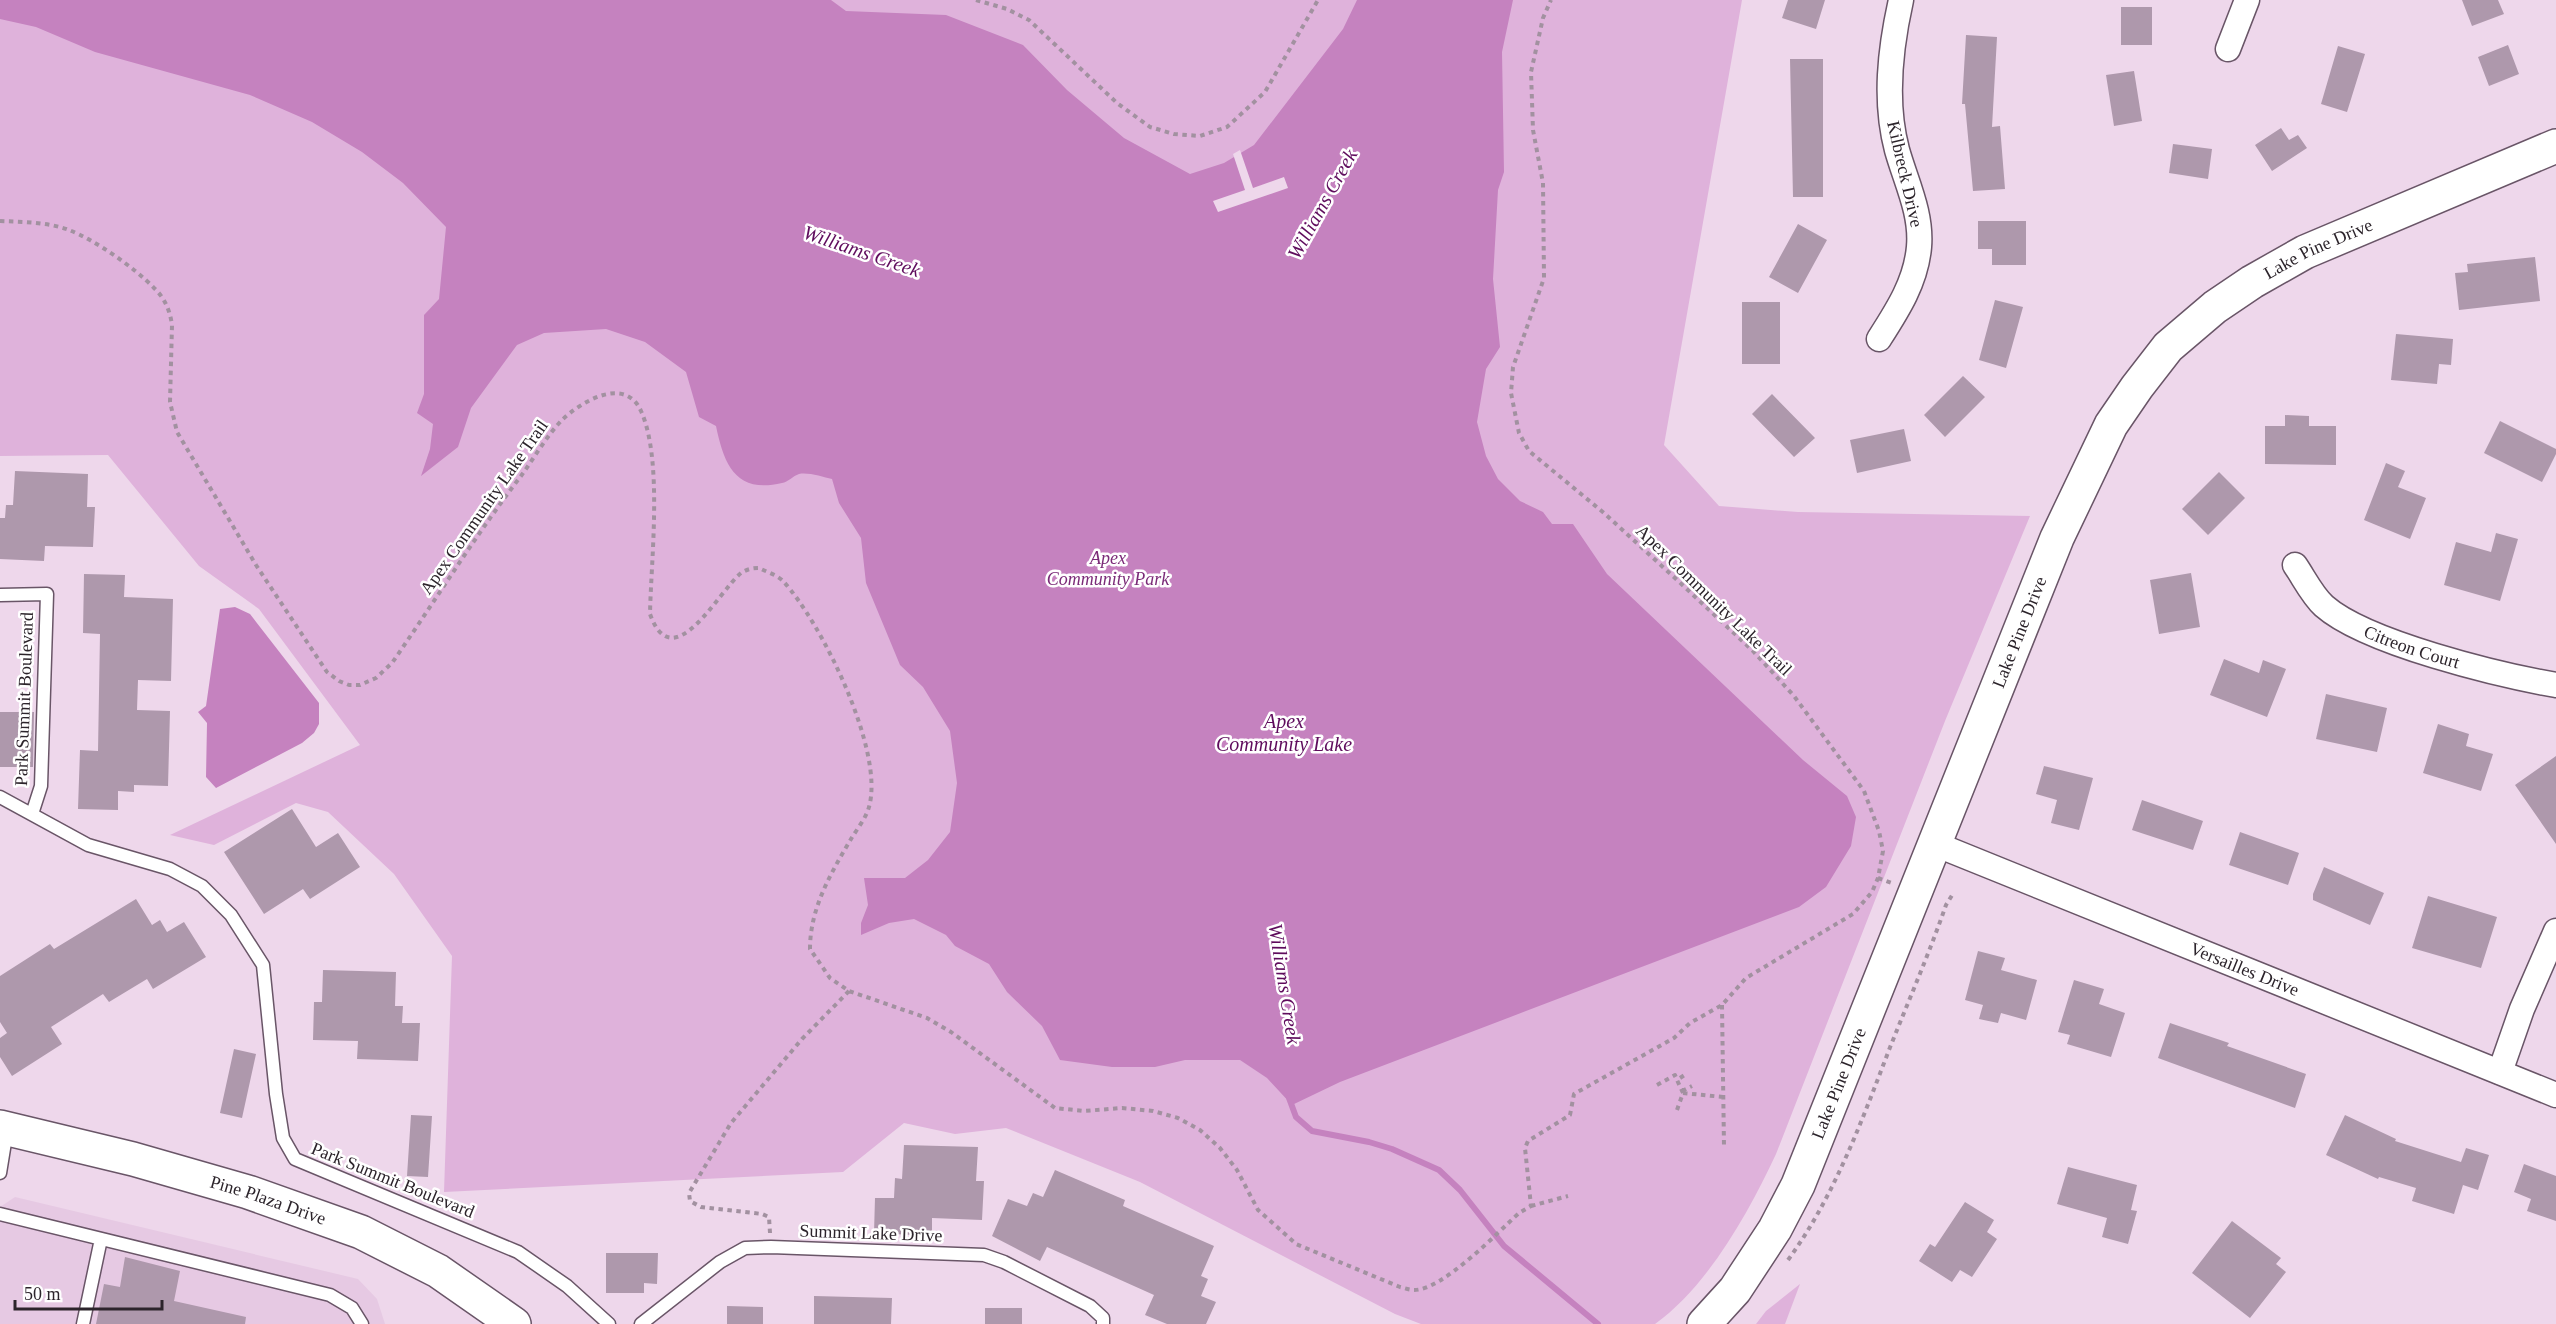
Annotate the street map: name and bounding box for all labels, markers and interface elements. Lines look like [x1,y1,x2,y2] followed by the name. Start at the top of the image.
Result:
[1883,119,1927,229] street label: Kilbreck Drive
[1283,144,1362,263] water label: Williams Creek
[2260,215,2376,283] street label: Lake Pine Drive
[801,221,924,282] water label: Williams Creek
[416,416,552,598] street label: Apex Community Lake Trail
[1632,520,1796,680] street label: Apex Community Lake Trail
[1047,548,1170,589] park label: Apex Community Park
[1988,574,2050,691] street label: Lake Pine Drive
[11,612,37,786] street label: Park Summit Boulevard
[2361,621,2462,672] street label: Citreon Court
[1216,710,1352,756] water label: Apex Community Lake
[1265,922,1306,1047] water label: Williams Creek
[2187,938,2302,1000] street label: Versailles Drive
[1807,1025,1870,1142] street label: Lake Pine Drive
[309,1138,477,1222] street label: Park Summit Boulevard
[208,1172,329,1229] street label: Pine Plaza Drive
[799,1221,943,1245] street label: Summit Lake Drive
[15,1273,162,1311] scale bar
[24,1284,61,1304] text: 50 m

